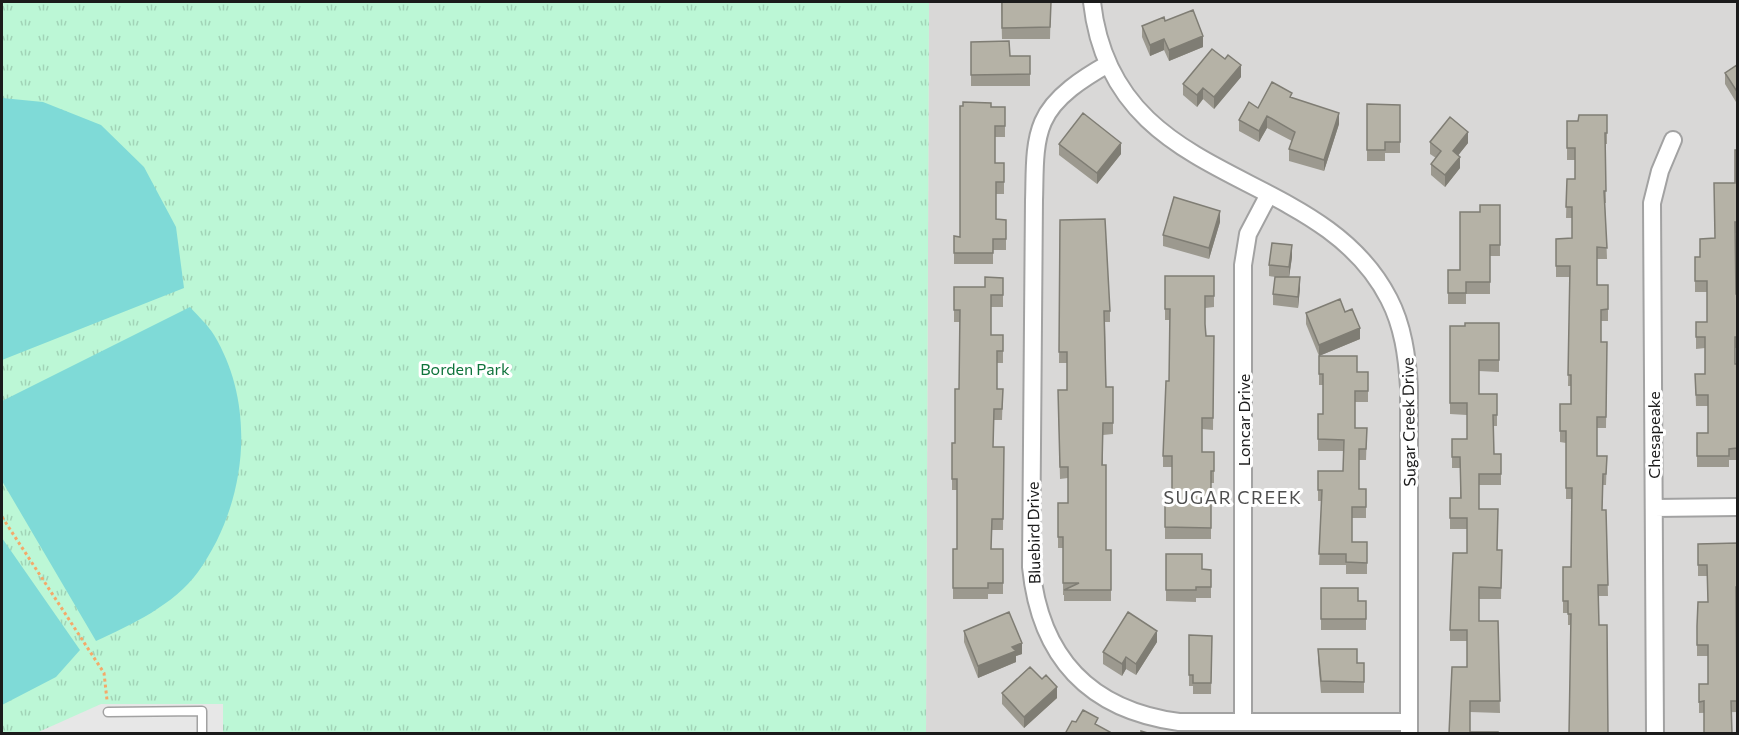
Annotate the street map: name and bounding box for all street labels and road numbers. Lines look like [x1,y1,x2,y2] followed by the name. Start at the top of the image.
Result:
[1397,357,1419,487] street label: Sugar Creek Drive
[1234,374,1253,466] street label: Loncar Drive
[1644,391,1663,479] street label: Chesapeake
[1023,482,1043,584] street label: Bluebird Drive

